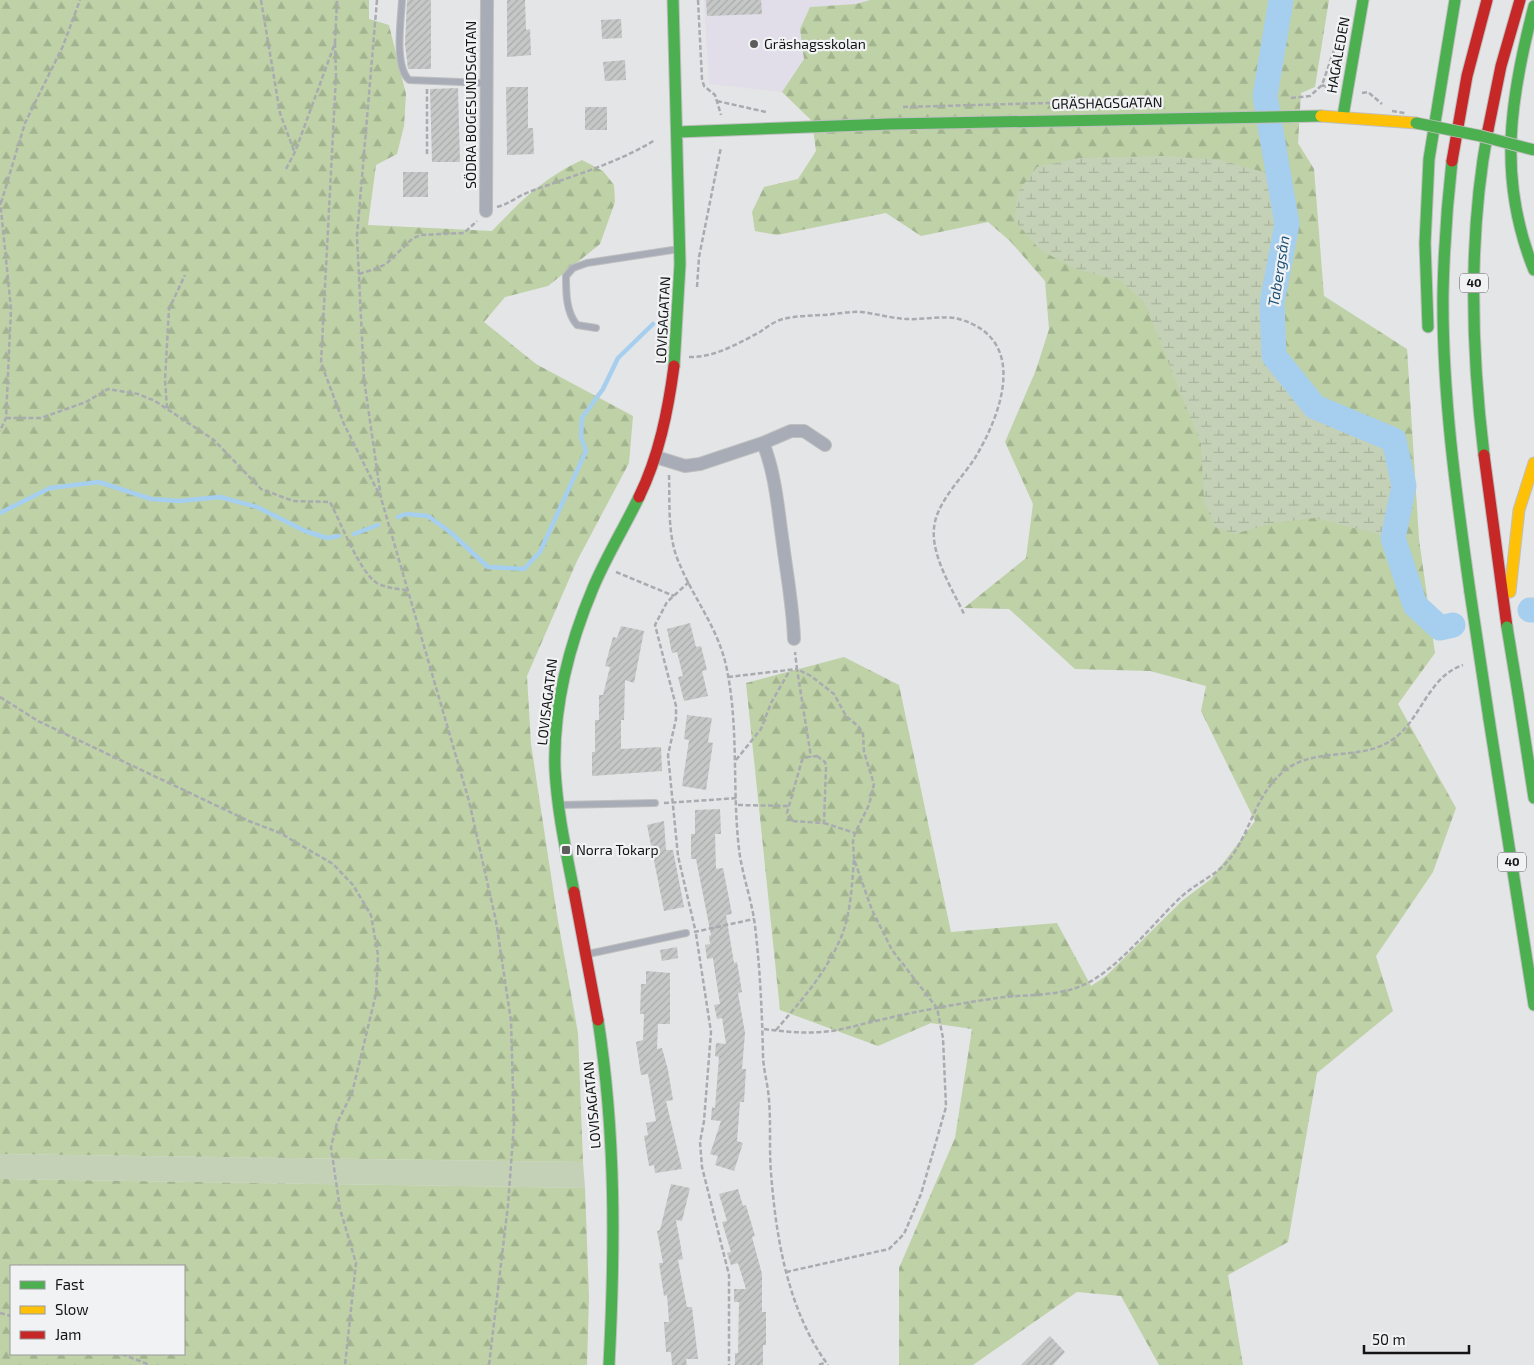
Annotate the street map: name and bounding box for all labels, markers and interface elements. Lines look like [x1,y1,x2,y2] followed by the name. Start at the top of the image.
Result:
[1322,15,1353,95] street label: HAGALEDEN
[462,21,479,189] street label: SÖDRA BOGESUNDSGATAN
[764,35,866,52] place label: Gräshagsskolan
[748,38,760,50] marker: Gräshagsskolan
[1051,93,1163,112] street label: GRÄSHAGSGATAN
[1264,234,1293,308] water label: Tabergsån
[1460,274,1488,292] road number: 40
[652,276,673,364] street label: LOVISAGATAN
[533,657,560,746] street label: LOVISAGATAN
[576,841,659,858] place label: Norra Tokarp
[560,844,572,856] marker: Norra Tokarp
[1498,852,1526,872] road number: 40
[579,1061,604,1149] street label: LOVISAGATAN
[10,1265,185,1355] legend
[55,1275,85,1293] text: Fast
[55,1300,89,1318] text: Slow
[1364,1322,1469,1354] scale bar
[55,1325,81,1343] text: Jam
[1372,1330,1406,1348] text: 50 m

